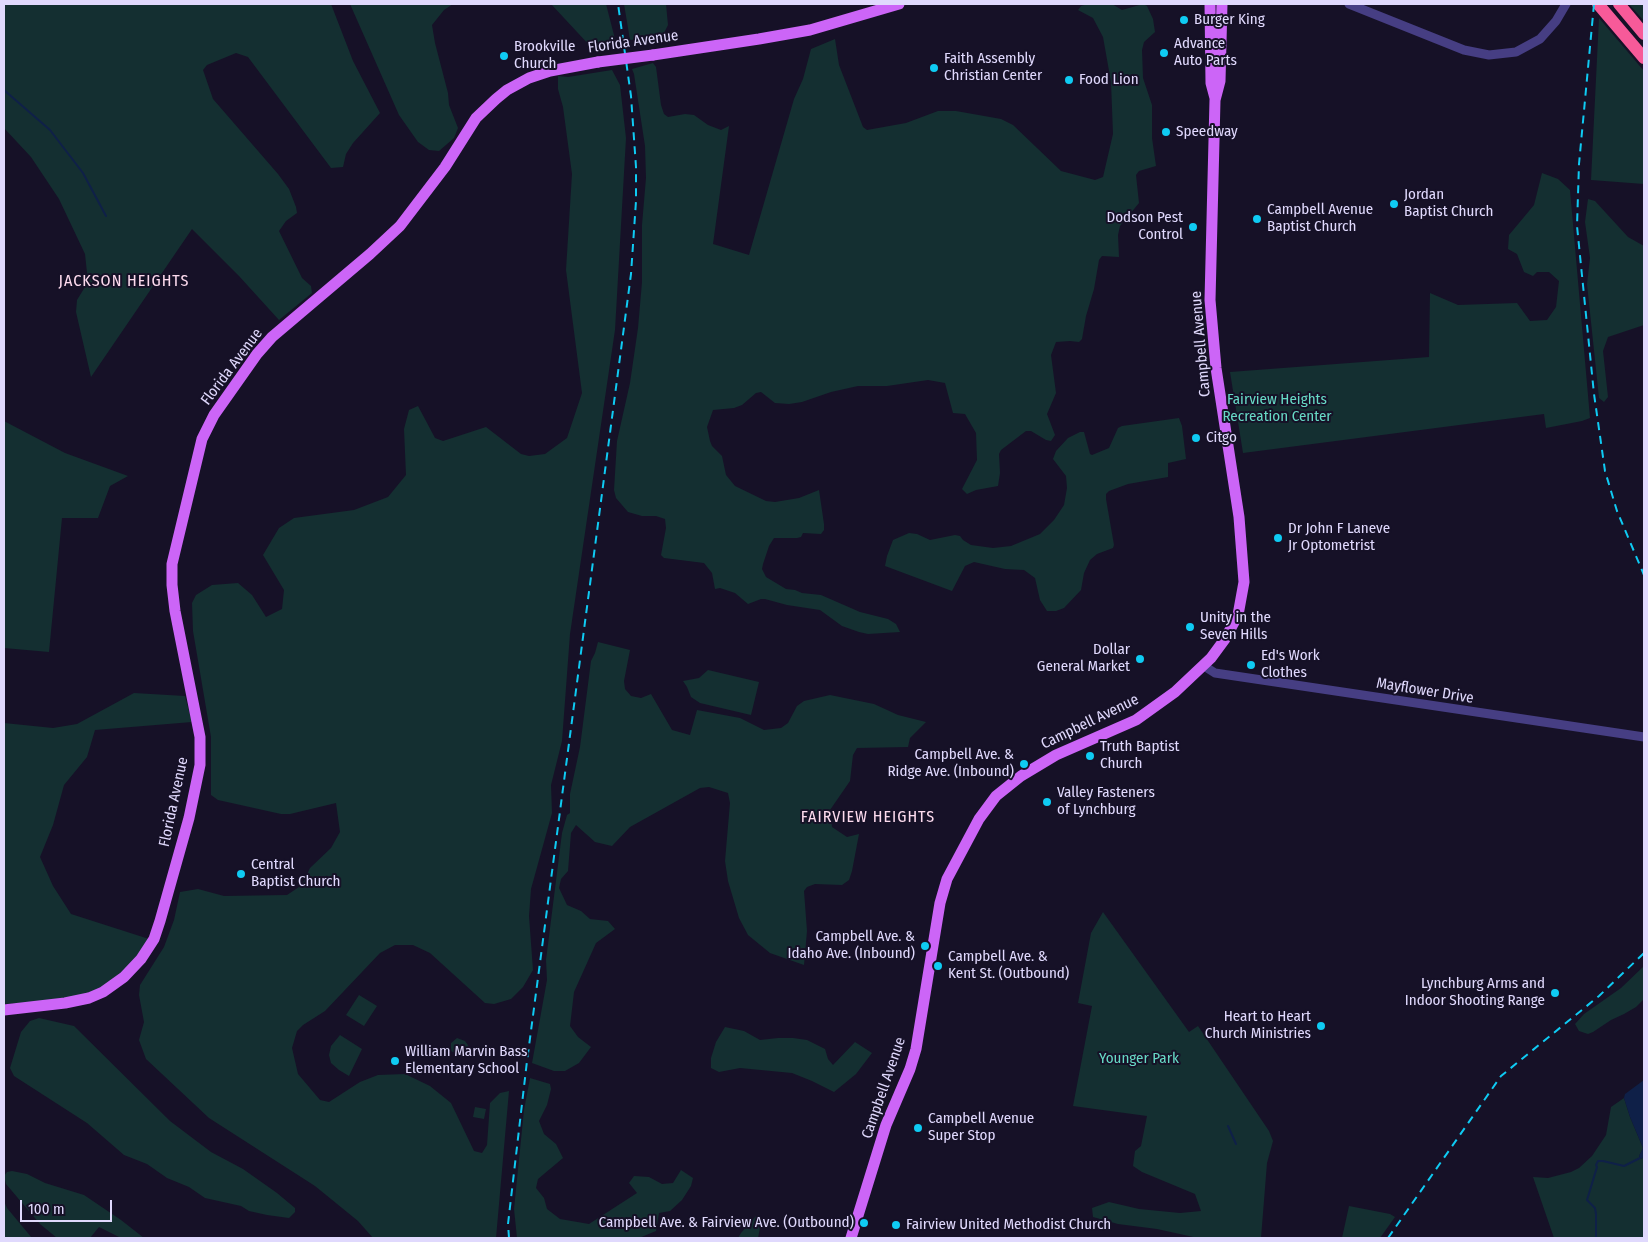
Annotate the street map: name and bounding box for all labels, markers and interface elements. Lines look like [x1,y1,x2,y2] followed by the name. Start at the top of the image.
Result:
[1194,11,1265,29] place label: Burger King
[1178,14,1190,26] marker: Burger King
[587,27,679,57] street label: Florida Avenue
[1174,35,1237,70] place label: Advance Auto Parts
[514,38,575,73] place label: Brookville Church
[1158,47,1170,59] marker: Advance Auto Parts
[498,50,510,62] marker: Brookville Church
[944,50,1042,85] place label: Faith Assembly Christian Center
[928,62,940,74] marker: Faith Assembly Christian Center
[1079,71,1139,89] place label: Food Lion
[1063,74,1075,86] marker: Food Lion
[1176,123,1238,141] place label: Speedway
[1160,126,1172,138] marker: Speedway
[1404,186,1493,221] place label: Jordan Baptist Church
[1388,198,1400,210] marker: Jordan Baptist Church
[1267,201,1373,236] place label: Campbell Avenue Baptist Church
[1107,209,1183,244] place label: Dodson Pest Control
[1251,213,1263,225] marker: Campbell Avenue Baptist Church
[1187,221,1199,233] marker: Dodson Pest Control
[57,272,191,292] district label: JACKSON HEIGHTS
[1187,290,1215,398] street label: Campbell Avenue
[197,325,267,409] street label: Florida Avenue
[1222,391,1332,426] park label: Fairview Heights Recreation Center
[1206,429,1237,447] place label: Citgo
[1190,432,1202,444] marker: Citgo
[1288,520,1390,555] place label: Dr John F Laneve Jr Optometrist
[1272,532,1284,544] marker: Dr John F Laneve Jr Optometrist
[1200,609,1271,644] place label: Unity in the Seven Hills
[1184,621,1196,633] marker: Unity in the Seven Hills
[1037,641,1130,676] place label: Dollar General Market
[1261,647,1320,682] place label: Ed's Work Clothes
[1134,653,1146,665] marker: Dollar General Market
[1245,659,1257,671] marker: Ed's Work Clothes
[1375,674,1475,708] street label: Mayflower Drive
[1038,691,1142,753] street label: Campbell Avenue
[1100,738,1179,773] place label: Truth Baptist Church
[887,746,1014,781] place label: Campbell Ave. & Ridge Ave. (Inbound)
[1084,750,1096,762] marker: Truth Baptist Church
[156,756,192,848] street label: Florida Avenue
[1018,758,1030,770] marker: Campbell Ave. & Ridge Ave. (Inbound)
[1057,784,1155,819] place label: Valley Fasteners of Lynchburg
[1041,796,1053,808] marker: Valley Fasteners of Lynchburg
[799,808,937,828] district label: FAIRVIEW HEIGHTS
[251,856,340,891] place label: Central Baptist Church
[235,868,247,880] marker: Central Baptist Church
[788,928,915,963] place label: Campbell Ave. & Idaho Ave. (Inbound)
[919,940,931,952] marker: Campbell Ave. & Idaho Ave. (Inbound)
[948,948,1069,983] place label: Campbell Ave. & Kent St. (Outbound)
[932,960,944,972] marker: Campbell Ave. & Kent St. (Outbound)
[1405,975,1545,1010] place label: Lynchburg Arms and Indoor Shooting Range
[1549,987,1561,999] marker: Lynchburg Arms and Indoor Shooting Range
[1205,1008,1311,1043] place label: Heart to Heart Church Ministries
[1315,1020,1327,1032] marker: Heart to Heart Church Ministries
[858,1035,910,1141] street label: Campbell Avenue
[405,1043,527,1078] place label: William Marvin Bass Elementary School
[1099,1050,1179,1068] park label: Younger Park
[389,1055,401,1067] marker: William Marvin Bass Elementary School
[928,1110,1034,1145] place label: Campbell Avenue Super Stop
[912,1122,924,1134] marker: Campbell Avenue Super Stop
[22,1190,115,1222] scale bar
[28,1200,65,1218] text: 100 m
[598,1214,854,1232] place label: Campbell Ave. & Fairview Ave. (Outbound)
[906,1216,1111,1234] place label: Fairview United Methodist Church
[858,1217,870,1229] marker: Campbell Ave. & Fairview Ave. (Outbound)
[890,1219,902,1231] marker: Fairview United Methodist Church

